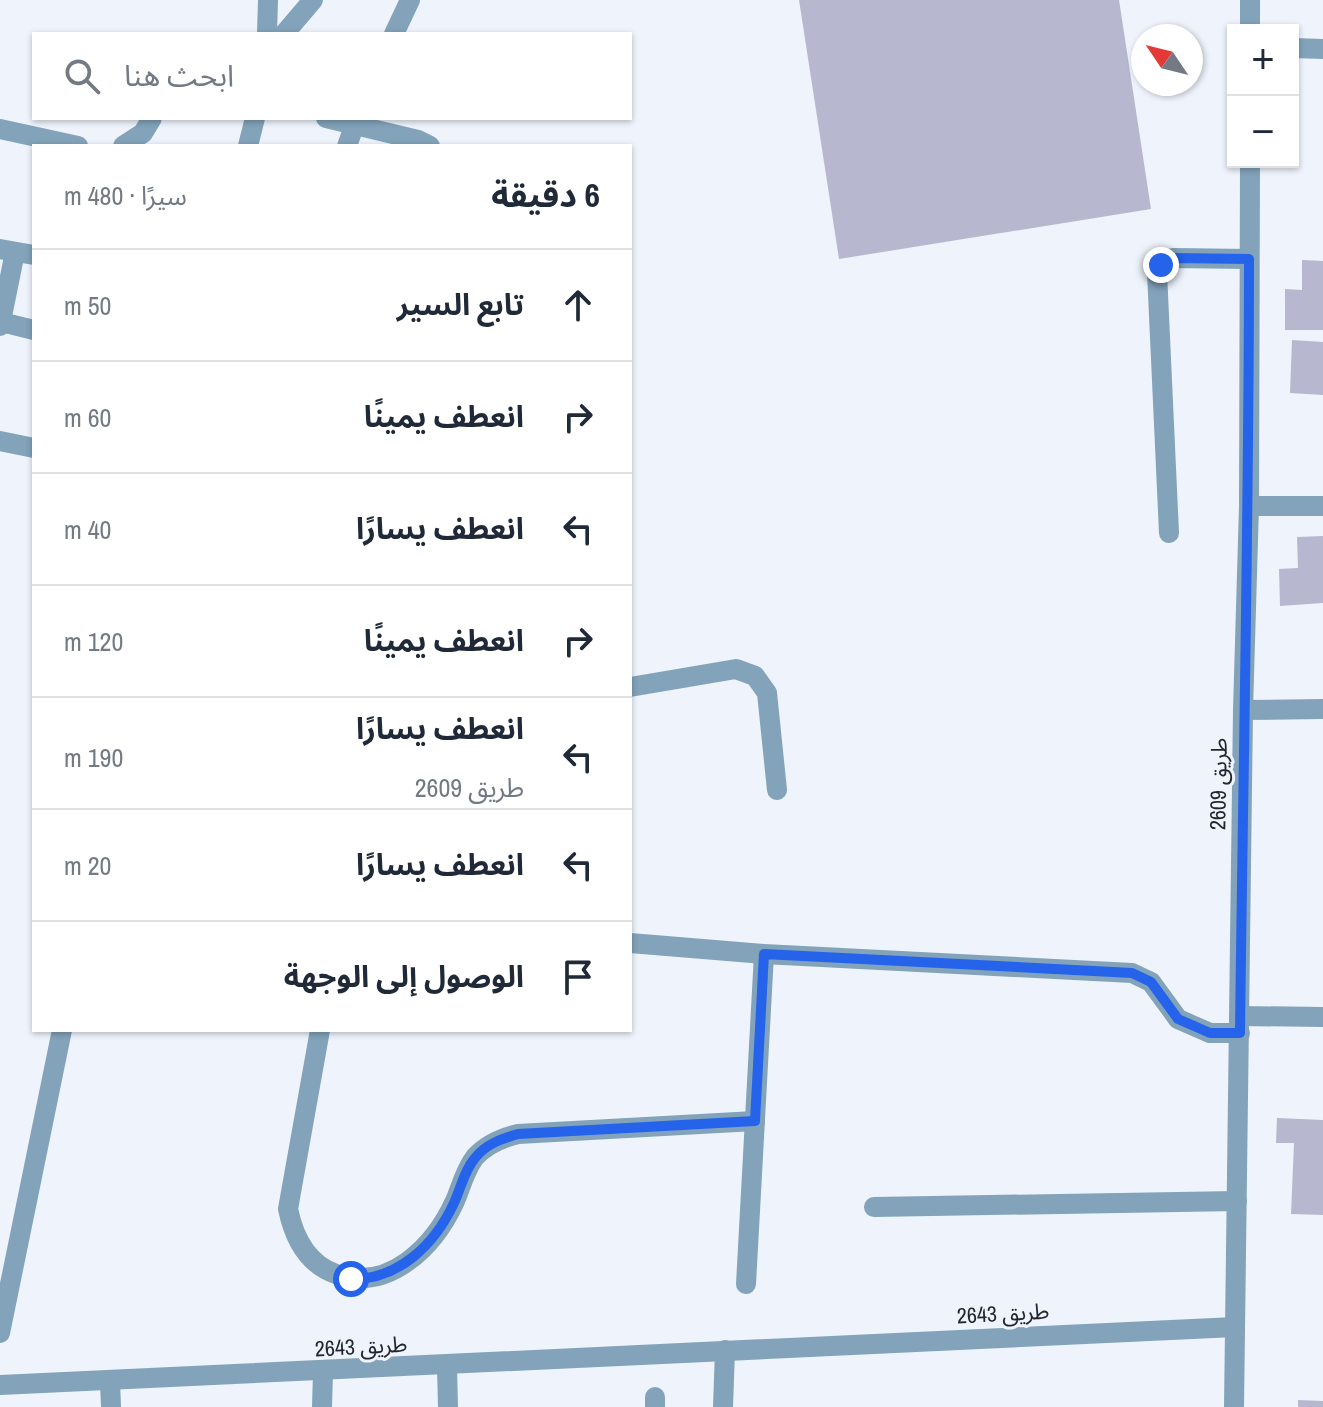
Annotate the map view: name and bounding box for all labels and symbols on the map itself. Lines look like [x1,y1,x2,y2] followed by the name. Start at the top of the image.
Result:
[1131,24,1203,96] north arrow
[1143,247,1179,283] route end
[1202,738,1234,830] street label: طريق 2609
[333,1261,369,1297] route start
[956,1296,1050,1330] street label: طريق 2643
[314,1329,408,1363] street label: طريق 2643

